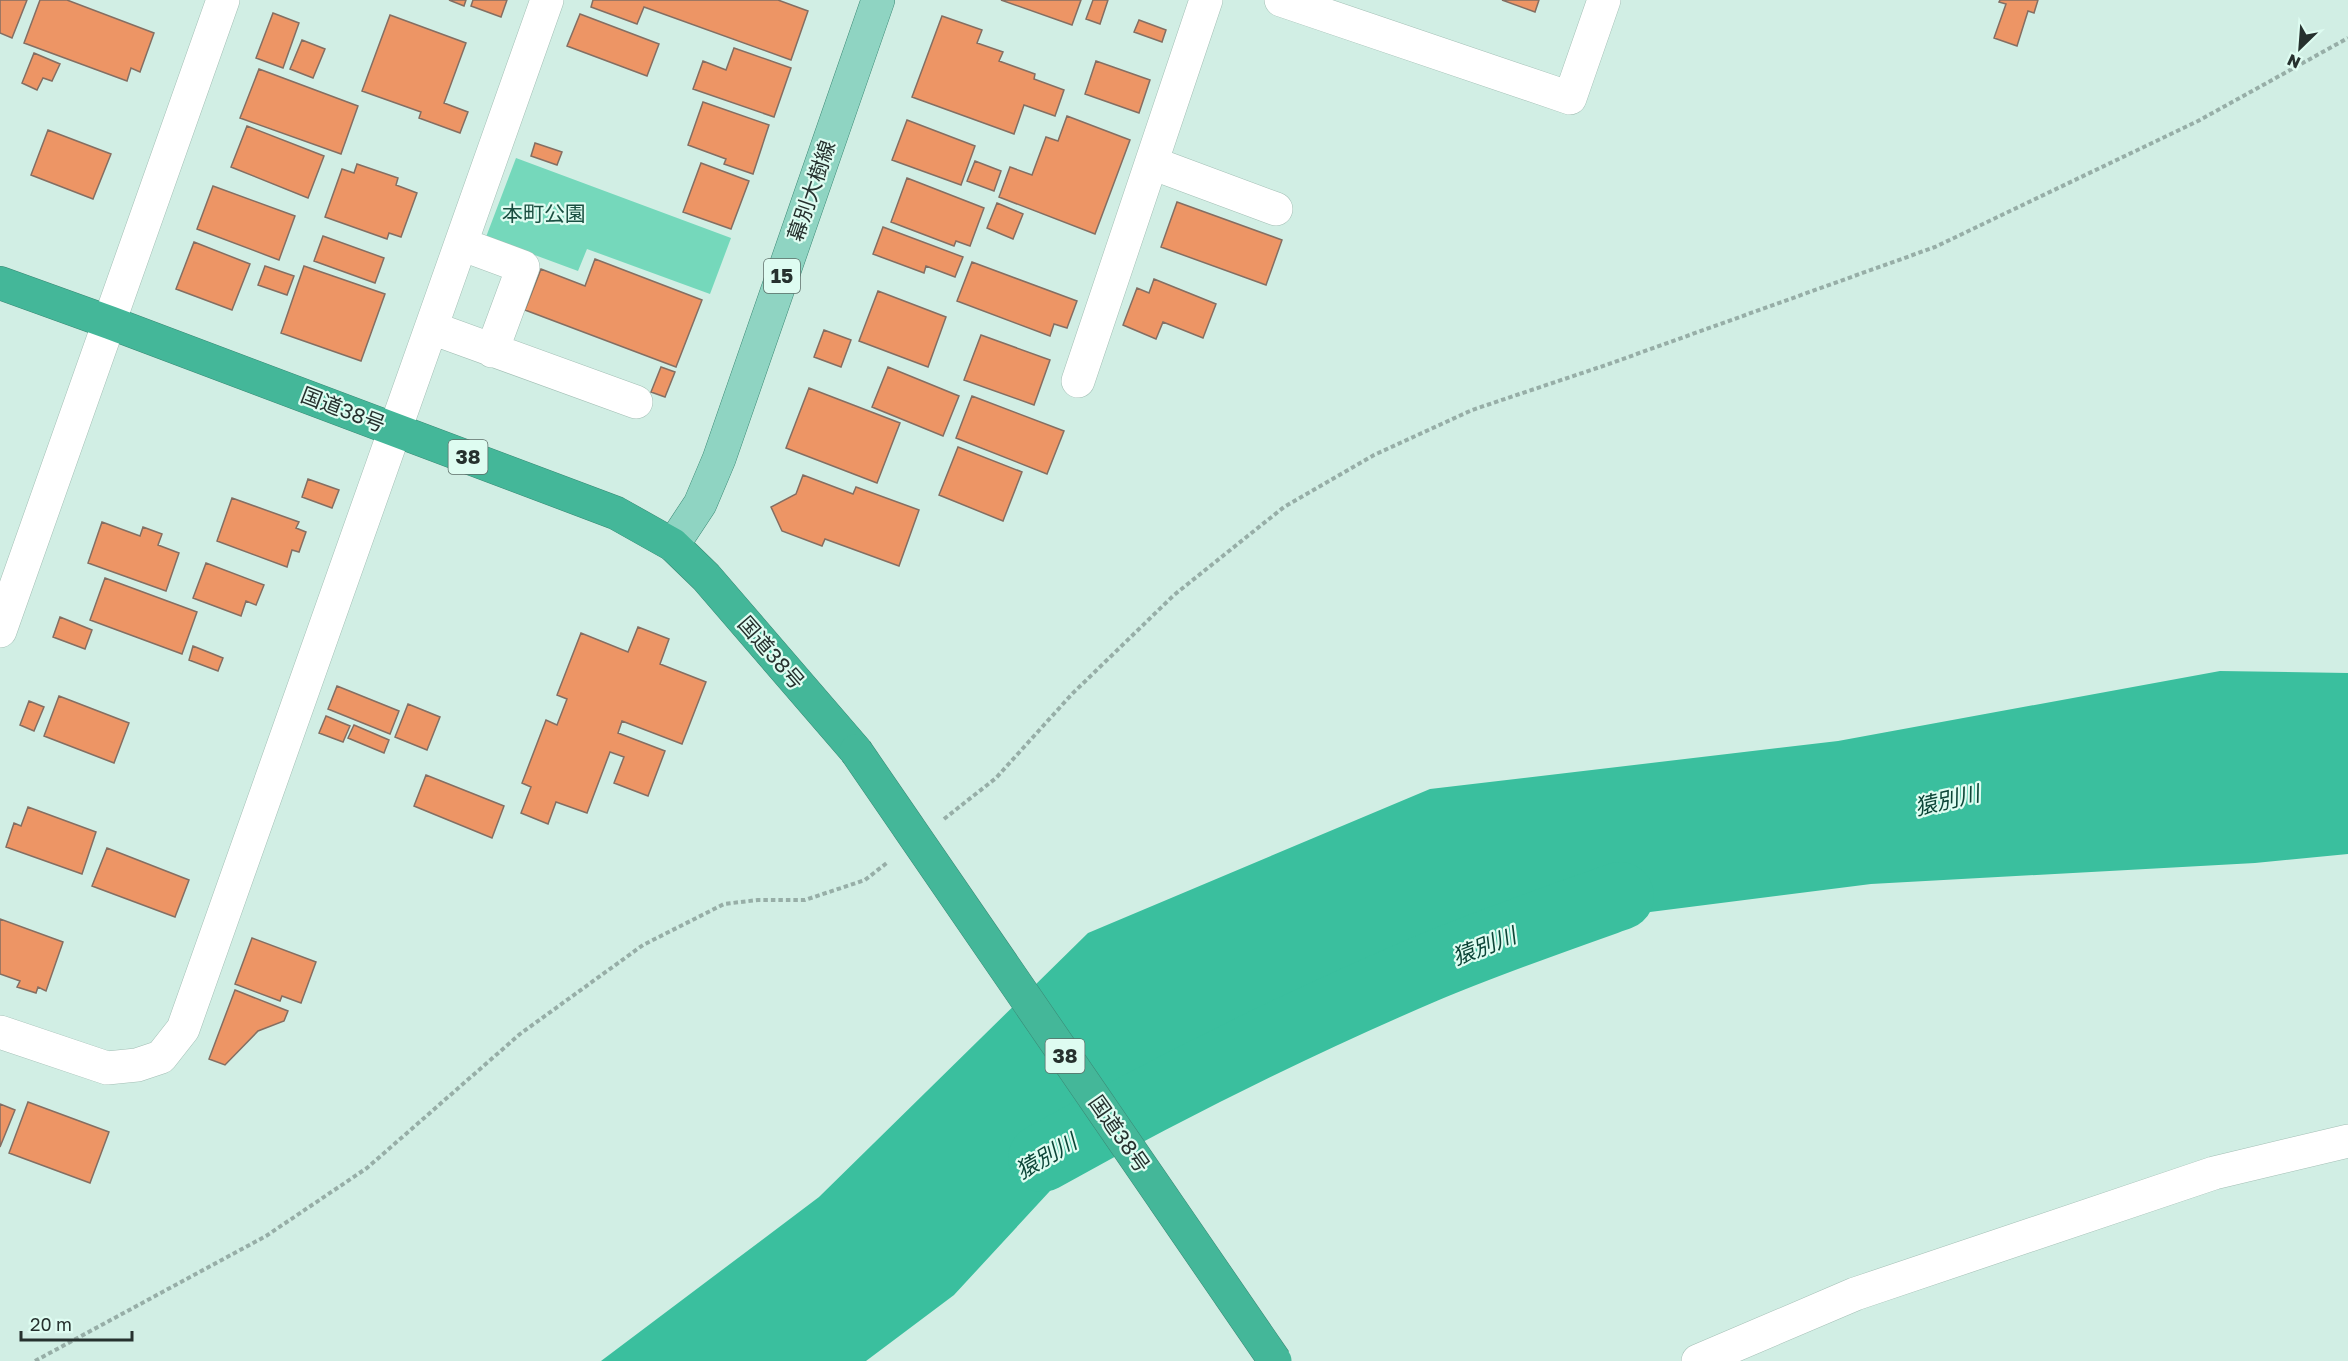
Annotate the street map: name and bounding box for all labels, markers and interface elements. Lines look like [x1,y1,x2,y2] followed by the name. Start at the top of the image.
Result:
[2270,18,2330,78] north arrow
[2284,50,2303,73] text: N
[782,137,840,245] street label: 幕別大樹線
[502,200,586,226] park label: 本町公園
[764,259,800,293] road number: 15
[298,381,389,437] street label: 国道38号
[448,440,488,474] road number: 38
[733,611,810,694] street label: 国道38号
[1912,778,1984,820] water label: 猿別川
[1448,920,1521,970] water label: 猿別川
[1046,1039,1084,1073] road number: 38
[1084,1090,1156,1177] street label: 国道38号
[1010,1126,1083,1184] water label: 猿別川
[21,1304,132,1342] scale bar
[30,1313,72,1335] text: 20 m

